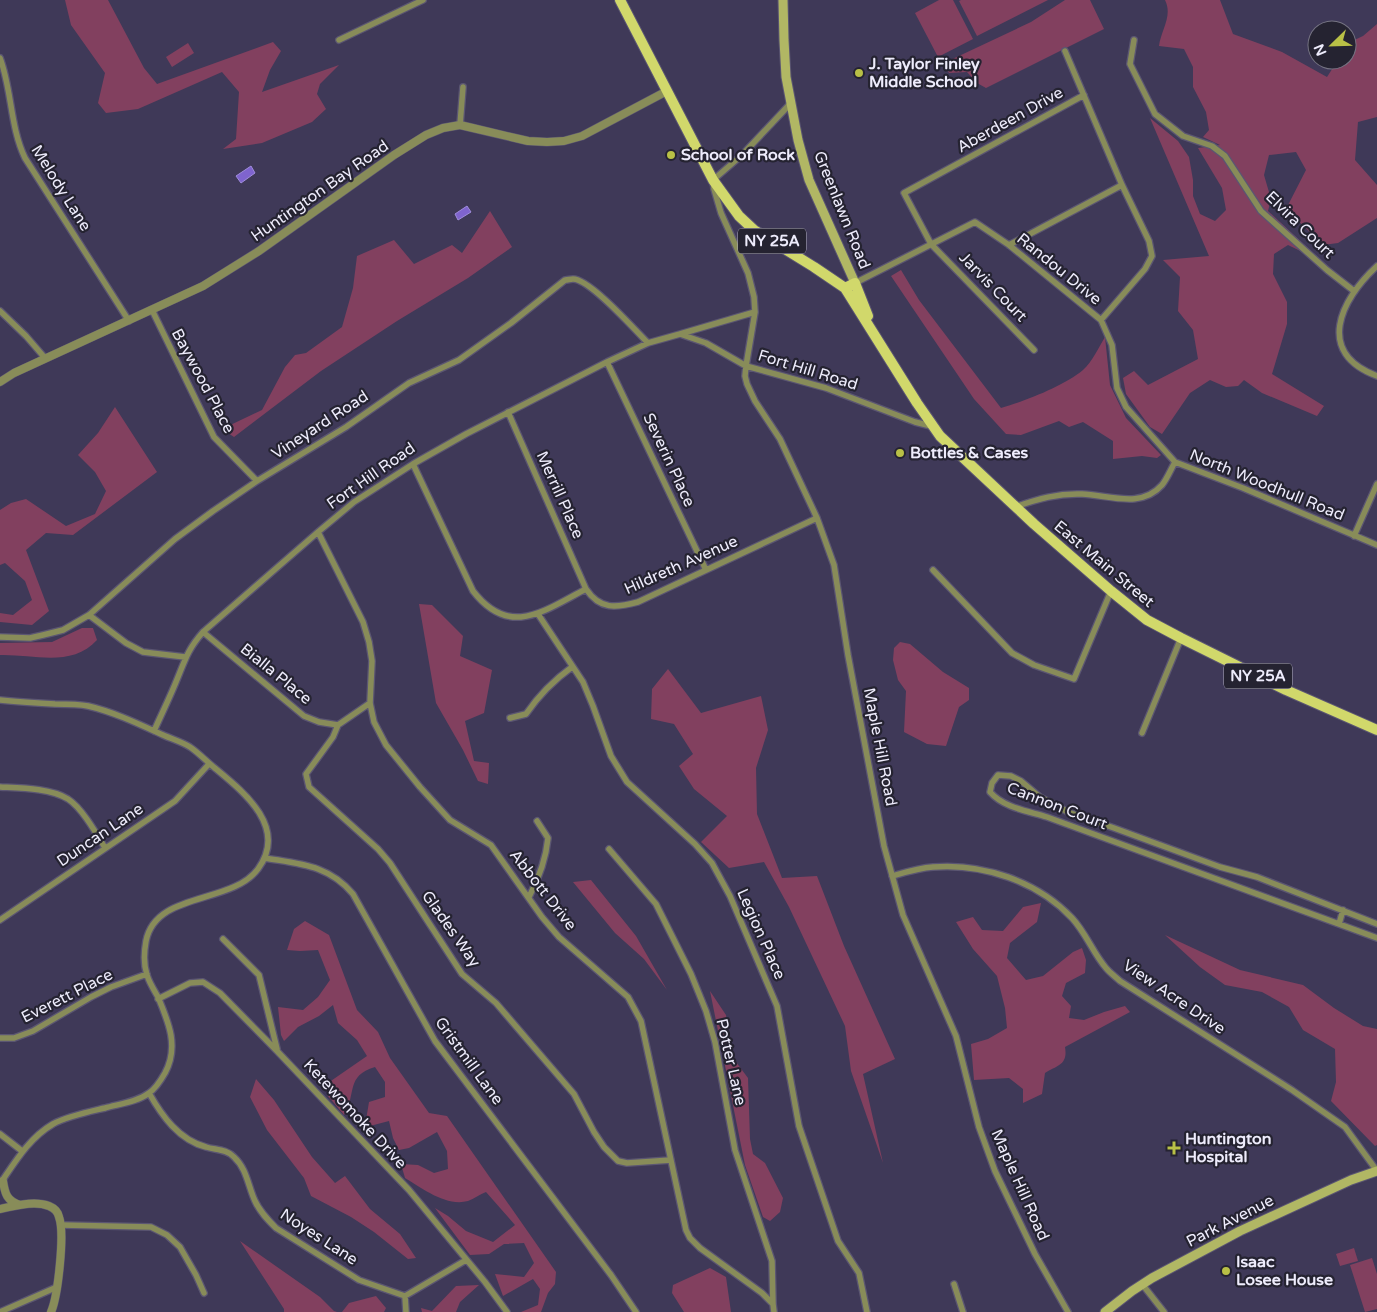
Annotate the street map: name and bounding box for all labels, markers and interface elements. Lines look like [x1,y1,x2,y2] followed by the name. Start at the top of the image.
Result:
[1307,20,1357,70] north arrow
[1310,41,1331,58] text: N
[868,54,980,92] place label: J. Taylor Finley Middle School
[853,67,865,79] marker: J. Taylor Finley Middle School
[953,83,1067,157] street label: Aberdeen Drive
[247,136,393,246] street label: Huntington Bay Road
[27,141,95,235] street label: Melody Lane
[681,145,795,165] place label: School of Rock
[809,148,875,272] street label: Greenlawn Road
[665,149,677,161] marker: School of Rock
[1261,187,1339,263] street label: Elvira Court
[738,228,806,254] road number: NY 25A
[1013,229,1105,309] street label: Randou Drive
[955,248,1031,326] street label: Jarvis Court
[167,325,239,437] street label: Baywood Place
[756,345,860,395] street label: Fort Hill Road
[268,386,372,464] street label: Vineyard Road
[639,410,699,510] street label: Severin Place
[323,438,419,514] street label: Fort Hill Road
[910,443,1028,463] place label: Bottles & Cases
[1187,445,1347,525] street label: North Woodhull Road
[894,447,906,459] marker: Bottles & Cases
[532,448,588,542] street label: Merrill Place
[1050,516,1158,612] street label: East Main Street
[621,531,741,599] street label: Hildreth Avenue
[236,639,316,709] street label: Bialla Place
[1224,664,1292,688] road number: NY 25A
[859,686,901,808] street label: Maple Hill Road
[1004,778,1110,834] street label: Cannon Court
[53,799,147,871] street label: Duncan Lane
[505,845,581,935] street label: Abbott Drive
[732,886,790,982] street label: Legion Place
[417,887,485,972] street label: Glades Way
[1119,955,1229,1039] street label: View Acre Drive
[18,964,116,1028] street label: Everett Place
[430,1013,508,1109] street label: Gristmill Lane
[711,1017,751,1107] street label: Potter Lane
[299,1055,411,1173] street label: Ketewomoke Drive
[986,1126,1054,1244] street label: Maple Hill Road
[1185,1129,1272,1167] place label: Huntington Hospital
[1167,1141,1181,1155] marker: Huntington Hospital
[1183,1190,1277,1252] street label: Park Avenue
[276,1204,362,1270] street label: Noyes Lane
[1236,1252,1333,1290] place label: Isaac Losee House
[1220,1265,1232,1277] marker: Isaac Losee House

